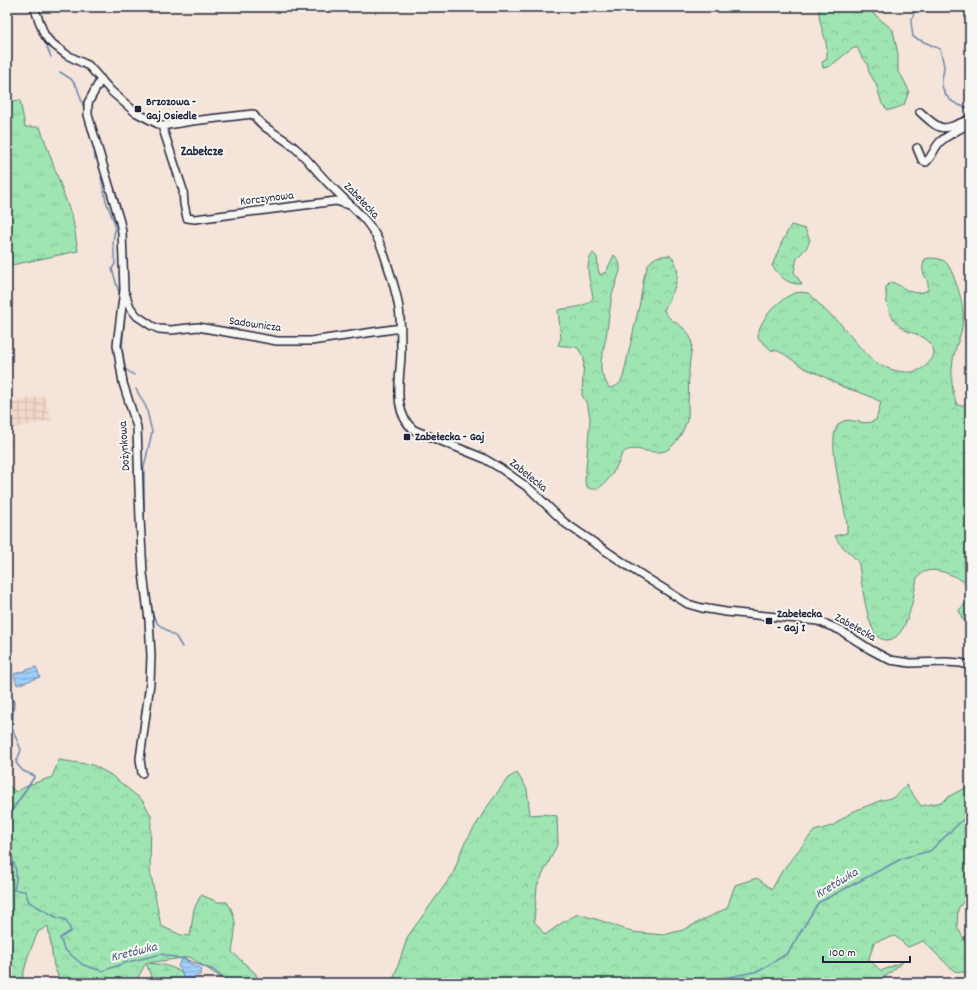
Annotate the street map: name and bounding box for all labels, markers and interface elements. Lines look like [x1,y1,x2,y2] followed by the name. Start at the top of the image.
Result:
[146,94,197,125] place label: Brzozowa - Gaj Osiedle
[133,104,143,114] marker: Brzozowa - Gaj Osiedle
[181,143,223,162] district label: Zabełcze
[339,179,383,223] street label: Zabełecka
[239,187,295,211] street label: Korczynowa
[228,313,282,337] street label: Sadownicza
[115,420,135,472] street label: Dożynkowa
[415,429,485,446] place label: Zabełecka - Gaj
[402,432,412,442] marker: Zabełecka - Gaj
[505,455,551,497] street label: Zabełecka
[777,606,823,637] place label: Zabełecka - Gaj I
[831,610,879,647] street label: Zabełecka
[764,616,774,626] marker: Zabełecka - Gaj I
[812,863,863,904] water label: Kretówka
[109,938,160,968] water label: Kretówka
[823,938,910,964] scale bar
[829,945,856,962] text: 100 m

